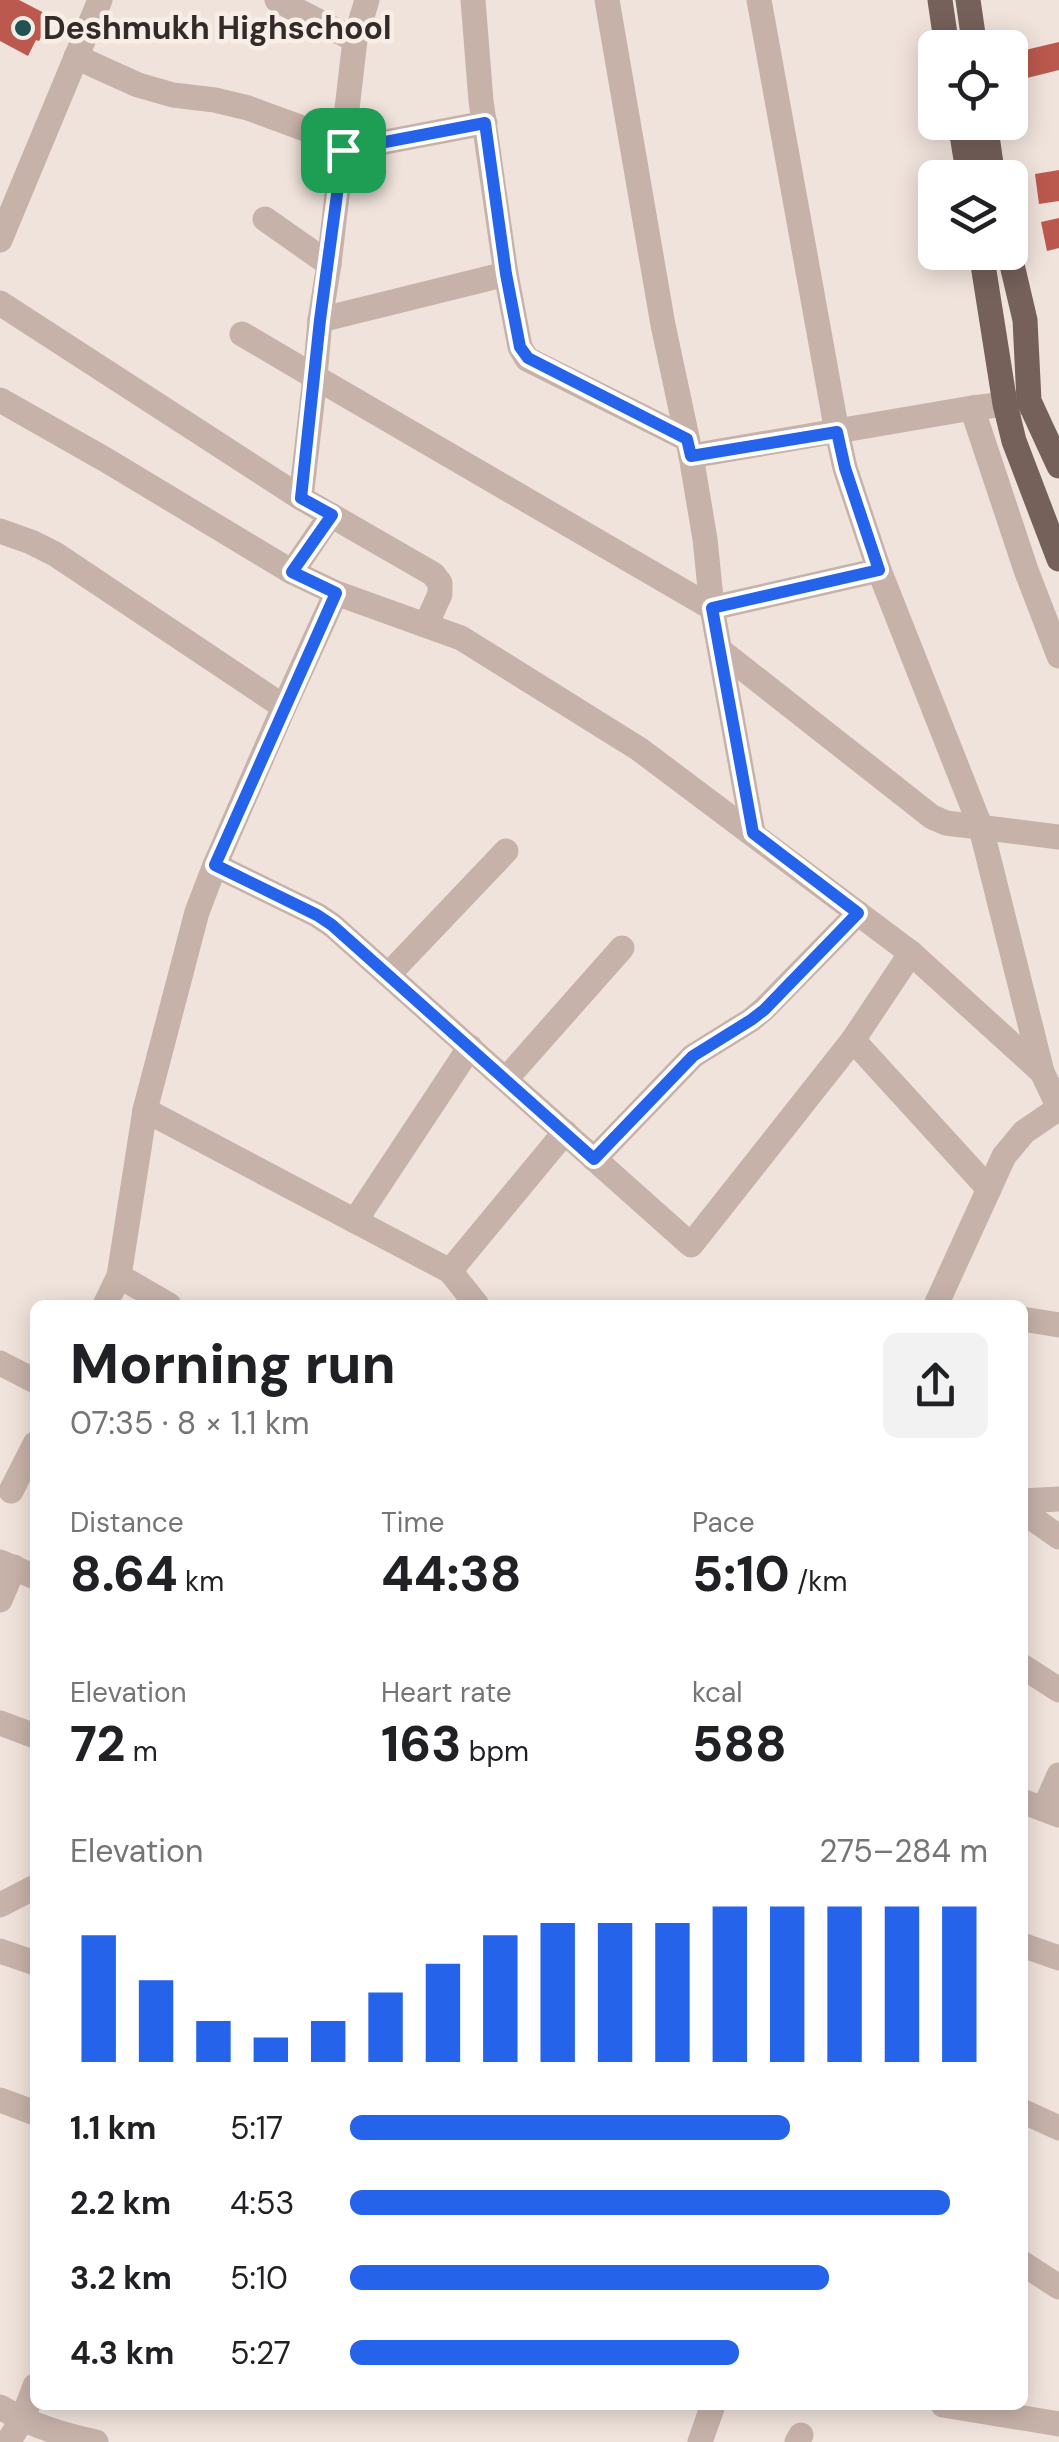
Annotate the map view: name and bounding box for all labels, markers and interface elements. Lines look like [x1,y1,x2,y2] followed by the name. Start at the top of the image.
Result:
[43,7,392,49] place label: Deshmukh Highschool
[12,17,34,39] marker: Deshmukh Highschool
[918,30,1028,270] map controls
[918,30,1028,140] button: locate
[301,108,386,193] pin
[316,123,371,178] icon: arrive
[918,160,1028,270] button: layers
[70,1328,396,1400] text: Morning run
[883,1333,988,1438] button: share
[70,1402,310,1444] text: 07:35 · 8 × 1.1 km
[70,1504,184,1541] text: Distance
[381,1504,444,1541] text: Time
[692,1504,755,1541] text: Pace
[70,1541,178,1607] text: 8.64
[381,1541,521,1607] text: 44:38
[692,1541,790,1607] text: 5:10
[178,1563,224,1600] text: km
[790,1563,847,1600] text: /km
[70,1674,187,1711] text: Elevation
[381,1674,512,1711] text: Heart rate
[692,1674,743,1711] text: kcal
[70,1711,125,1777] text: 72
[381,1711,461,1777] text: 163
[692,1711,787,1777] text: 588
[125,1733,158,1770] text: m
[461,1733,529,1770] text: bpm
[70,1830,203,1872] text: Elevation
[819,1830,988,1872] text: 275–284 m
[70,2107,156,2149] text: 1.1 km
[230,2107,283,2149] text: 5:17
[70,2182,171,2224] text: 2.2 km
[230,2182,294,2224] text: 4:53
[70,2257,172,2299] text: 3.2 km
[230,2257,288,2299] text: 5:10
[70,2332,174,2374] text: 4.3 km
[230,2332,291,2374] text: 5:27

